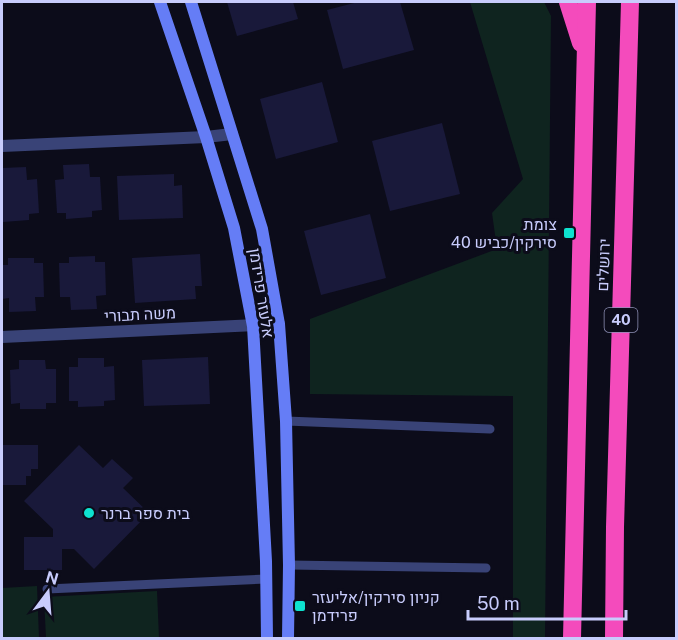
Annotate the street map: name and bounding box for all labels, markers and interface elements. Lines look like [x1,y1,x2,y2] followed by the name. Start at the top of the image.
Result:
[451,215,557,252] place label: צומת סירקין/כביש 40
[562,226,576,240] marker: צומת סירקין/כביש 40
[593,238,614,292] street label: ירושלים
[245,247,278,339] street label: אלעזר פרידמן
[104,303,176,326] street label: משה תבורי
[604,308,638,332] road number: 40
[101,504,191,523] place label: בית ספר ברנר
[82,506,96,520] marker: בית ספר ברנר
[18,562,78,622] north arrow
[43,567,61,589] text: N
[468,583,626,621] scale bar
[312,588,440,625] place label: קניון סירקין/אליעזר פרידמן
[477,593,520,614] text: 50 m
[293,599,307,613] marker: קניון סירקין/אליעזר פרידמן

